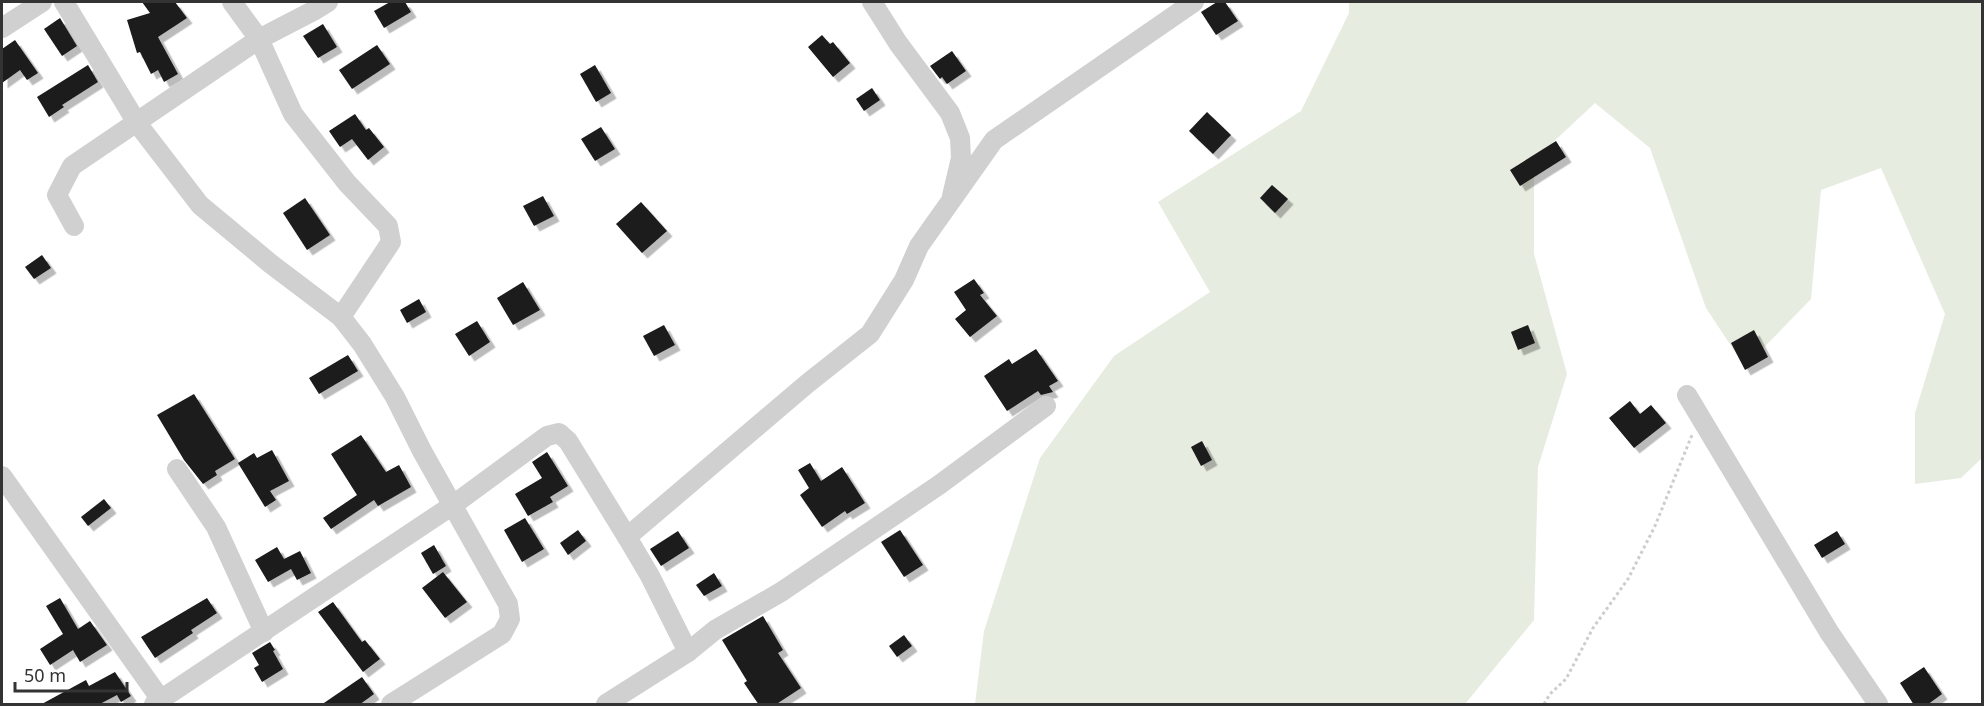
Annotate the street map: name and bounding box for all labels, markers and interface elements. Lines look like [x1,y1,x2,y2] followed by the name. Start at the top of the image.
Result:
[15,655,128,693] scale bar
[24,663,66,687] text: 50 m

